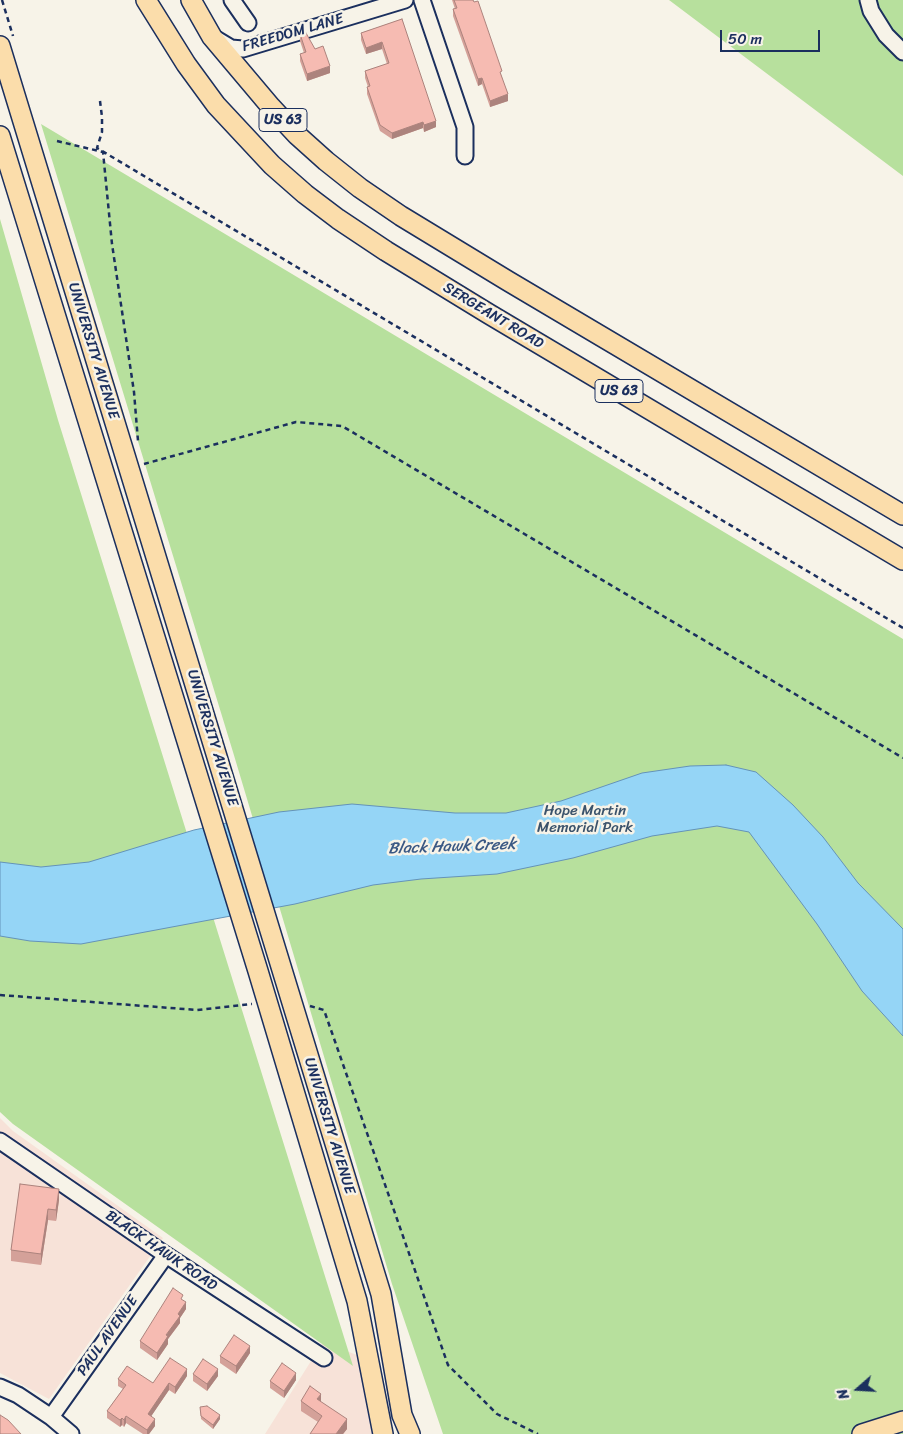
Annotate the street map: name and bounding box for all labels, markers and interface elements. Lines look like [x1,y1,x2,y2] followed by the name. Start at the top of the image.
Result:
[240,10,346,56] street label: FREEDOM LANE
[723,20,823,52] scale bar
[728,26,762,52] text: 50 m
[259,108,307,132] road number: US 63
[439,279,547,353] street label: SERGEANT ROAD
[64,280,122,422] street label: UNIVERSITY AVENUE
[595,380,643,402] road number: US 63
[183,667,241,809] street label: UNIVERSITY AVENUE
[537,802,633,837] park label: Hope Martin Memorial Park
[388,835,516,859] water label: Black Hawk Creek
[300,1055,358,1197] street label: UNIVERSITY AVENUE
[102,1207,220,1295] street label: BLACK HAWK ROAD
[74,1292,142,1380] street label: PAUL AVENUE
[833,1364,883,1414] north arrow
[830,1385,857,1403] text: N

